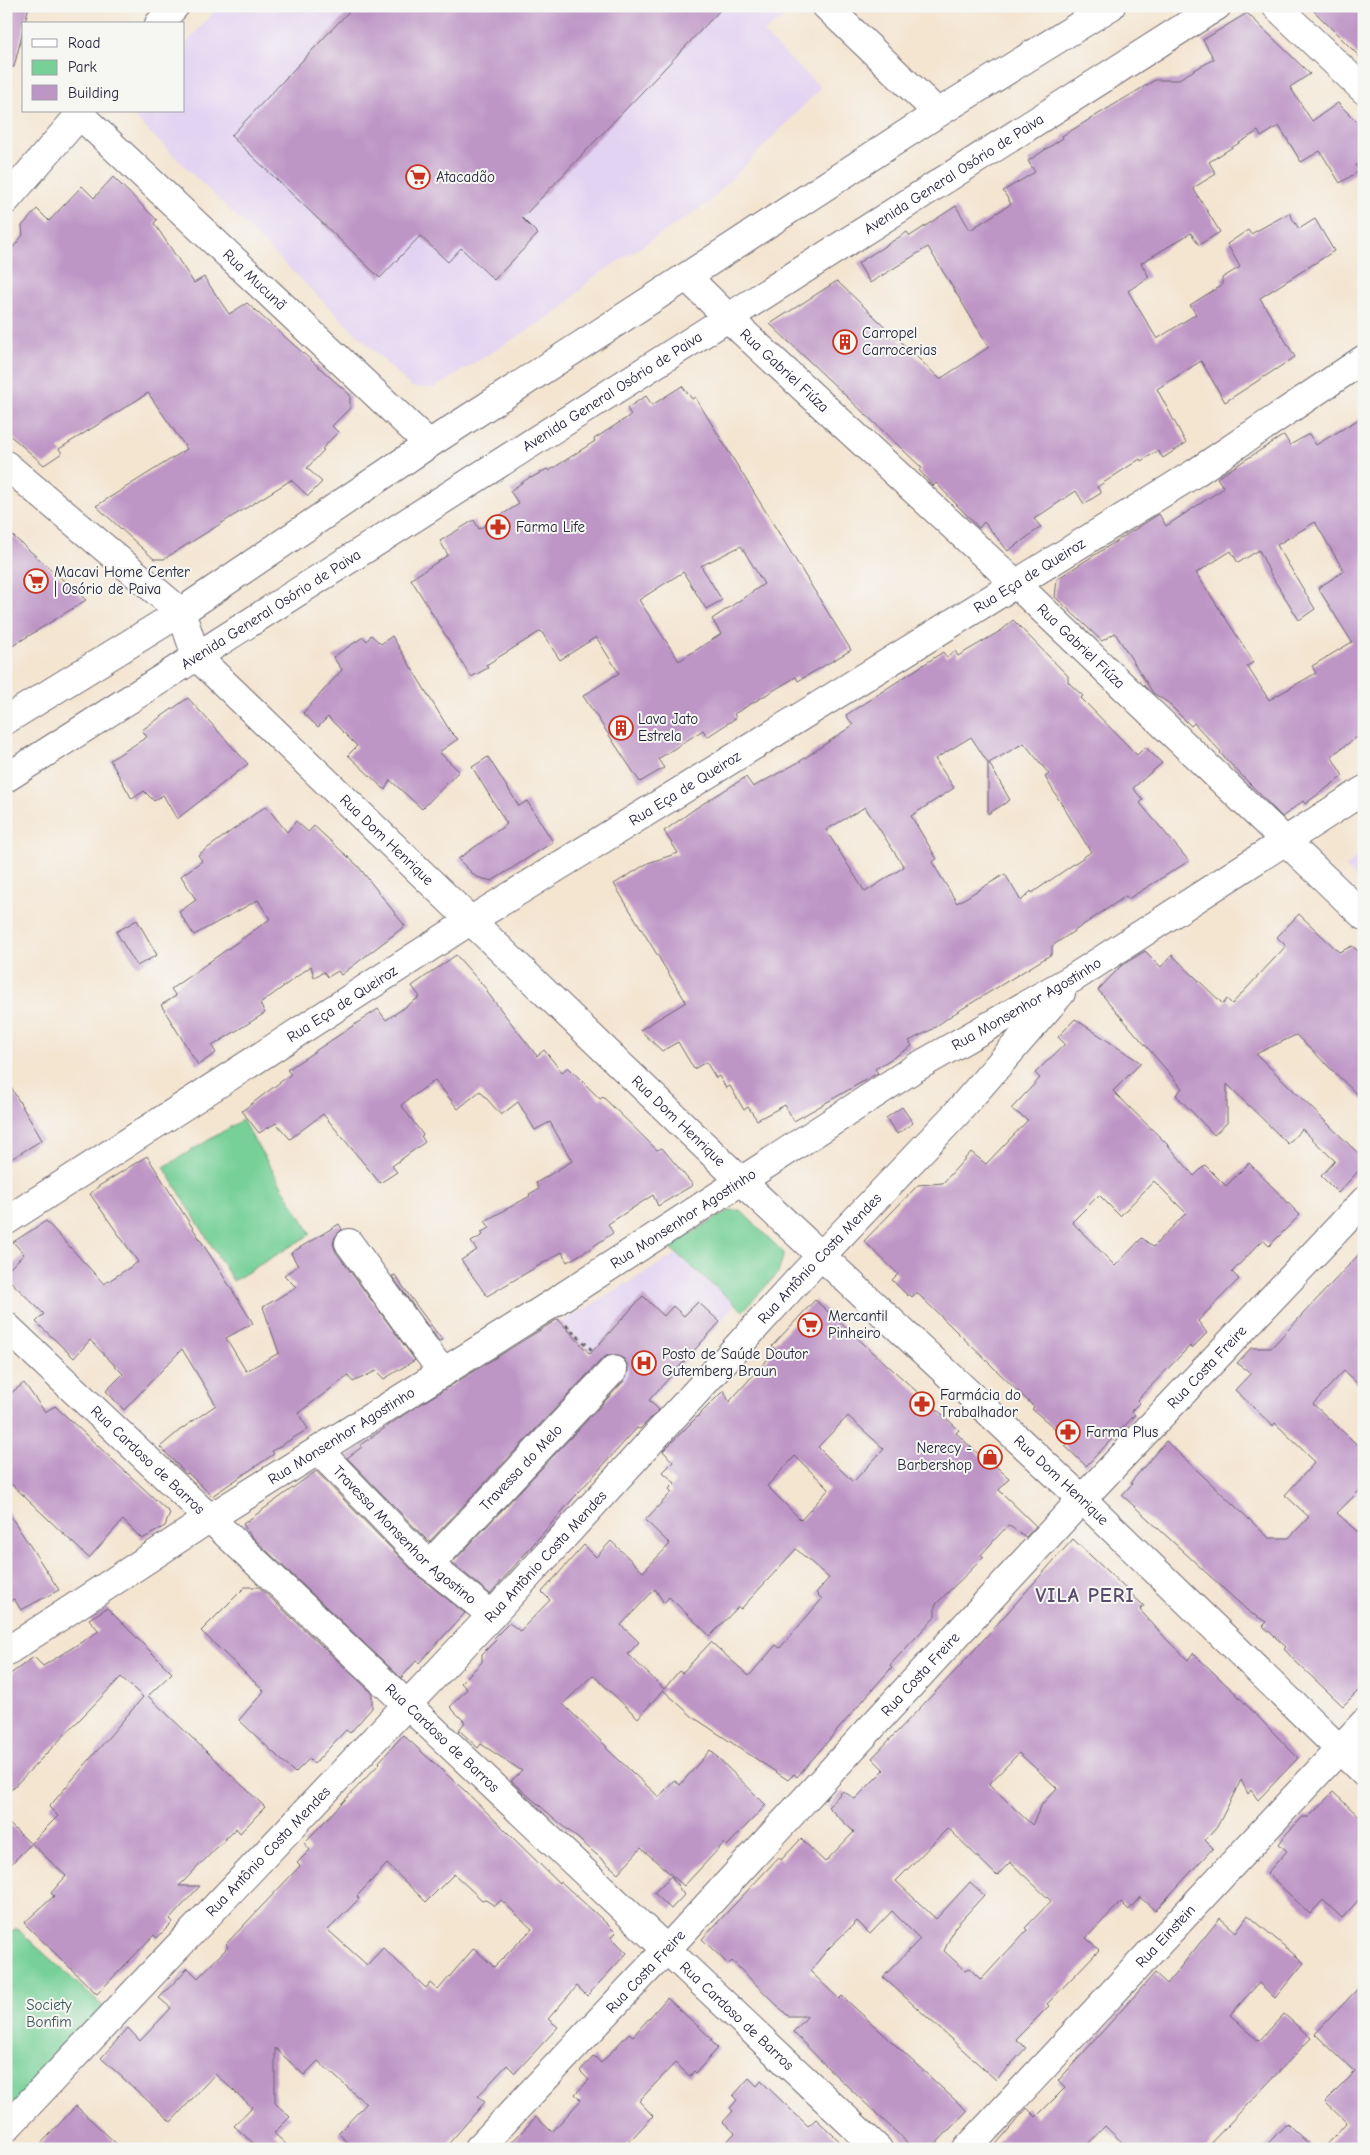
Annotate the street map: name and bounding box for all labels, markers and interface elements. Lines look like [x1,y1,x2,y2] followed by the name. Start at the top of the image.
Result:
[22,22,185,112] legend
[68,34,100,52] text: Road
[68,58,97,76] text: Park
[68,84,119,102] text: Building
[861,110,1047,238] street label: Avenida General Osório de Paiva
[405,164,431,190] supermarket icon: Atacadão
[436,168,495,186] place label: Atacadão
[219,245,290,314] street label: Rua Mucunã
[862,324,937,359] place label: Carropel Carrocerias
[736,325,833,416] street label: Rua Gabriel Fiúza
[519,328,706,455] street label: Avenida General Osório de Paiva
[832,329,858,355] building icon: Carropel Carrocerias
[485,514,511,540] pharmacy icon: Farma Life
[516,518,585,536] place label: Farma Life
[970,534,1089,617] street label: Rua Eça de Queiroz
[178,545,364,673] street label: Avenida General Osório de Paiva
[54,563,190,598] place label: Macavi Home Center | Osório de Paiva
[23,568,49,594] supermarket icon: Macavi Home Center | Osório de Paiva
[1033,600,1129,692] street label: Rua Gabriel Fiúza
[638,710,698,745] place label: Lava Jato Estrela
[608,715,634,741] building icon: Lava Jato Estrela
[626,747,744,830] street label: Rua Eça de Queiroz
[336,791,438,889] street label: Rua Dom Henrique
[948,953,1105,1054] street label: Rua Monsenhor Agostinho
[283,961,401,1046] street label: Rua Eça de Queiroz
[628,1072,729,1170] street label: Rua Dom Henrique
[607,1165,759,1272] street label: Rua Monsenhor Agostinho
[754,1189,885,1327] street label: Rua Antônio Costa Mendes
[828,1307,888,1342] place label: Mercantil Pinheiro
[797,1312,823,1338] supermarket icon: Mercantil Pinheiro
[1163,1321,1251,1412] street label: Rua Costa Freire
[662,1345,808,1380] place label: Posto de Saúde Doutor Gutemberg Braun
[631,1350,657,1376] hospital icon: Posto de Saúde Doutor Gutemberg Braun
[265,1383,418,1489] street label: Rua Monsenhor Agostinho
[940,1386,1021,1421] place label: Farmácia do Trabalhador
[909,1391,935,1417] pharmacy icon: Farmácia do Trabalhador
[87,1402,209,1518] street label: Rua Cardoso de Barros
[1055,1419,1081,1445] pharmacy icon: Farma Plus
[476,1421,566,1515] street label: Travessa do Melo
[1086,1423,1158,1441] place label: Farma Plus
[1010,1431,1113,1529] street label: Rua Dom Henrique
[897,1439,972,1474] place label: Nerecy - Barbershop
[977,1444,1003,1470] shop icon: Nerecy - Barbershop
[329,1462,480,1608] street label: Travessa Monsenhor Agostino
[481,1487,611,1626] street label: Rua Antônio Costa Mendes
[1036,1584,1134,1607] district label: VILA PERI
[877,1628,964,1720] street label: Rua Costa Freire
[382,1680,503,1796] street label: Rua Cardoso de Barros
[202,1782,334,1920] street label: Rua Antônio Costa Mendes
[1132,1901,1199,1971] street label: Rua Einstein
[602,1926,689,2017] street label: Rua Costa Freire
[676,1958,798,2074] street label: Rua Cardoso de Barros
[26,1996,72,2031] park label: Society Bonfim

